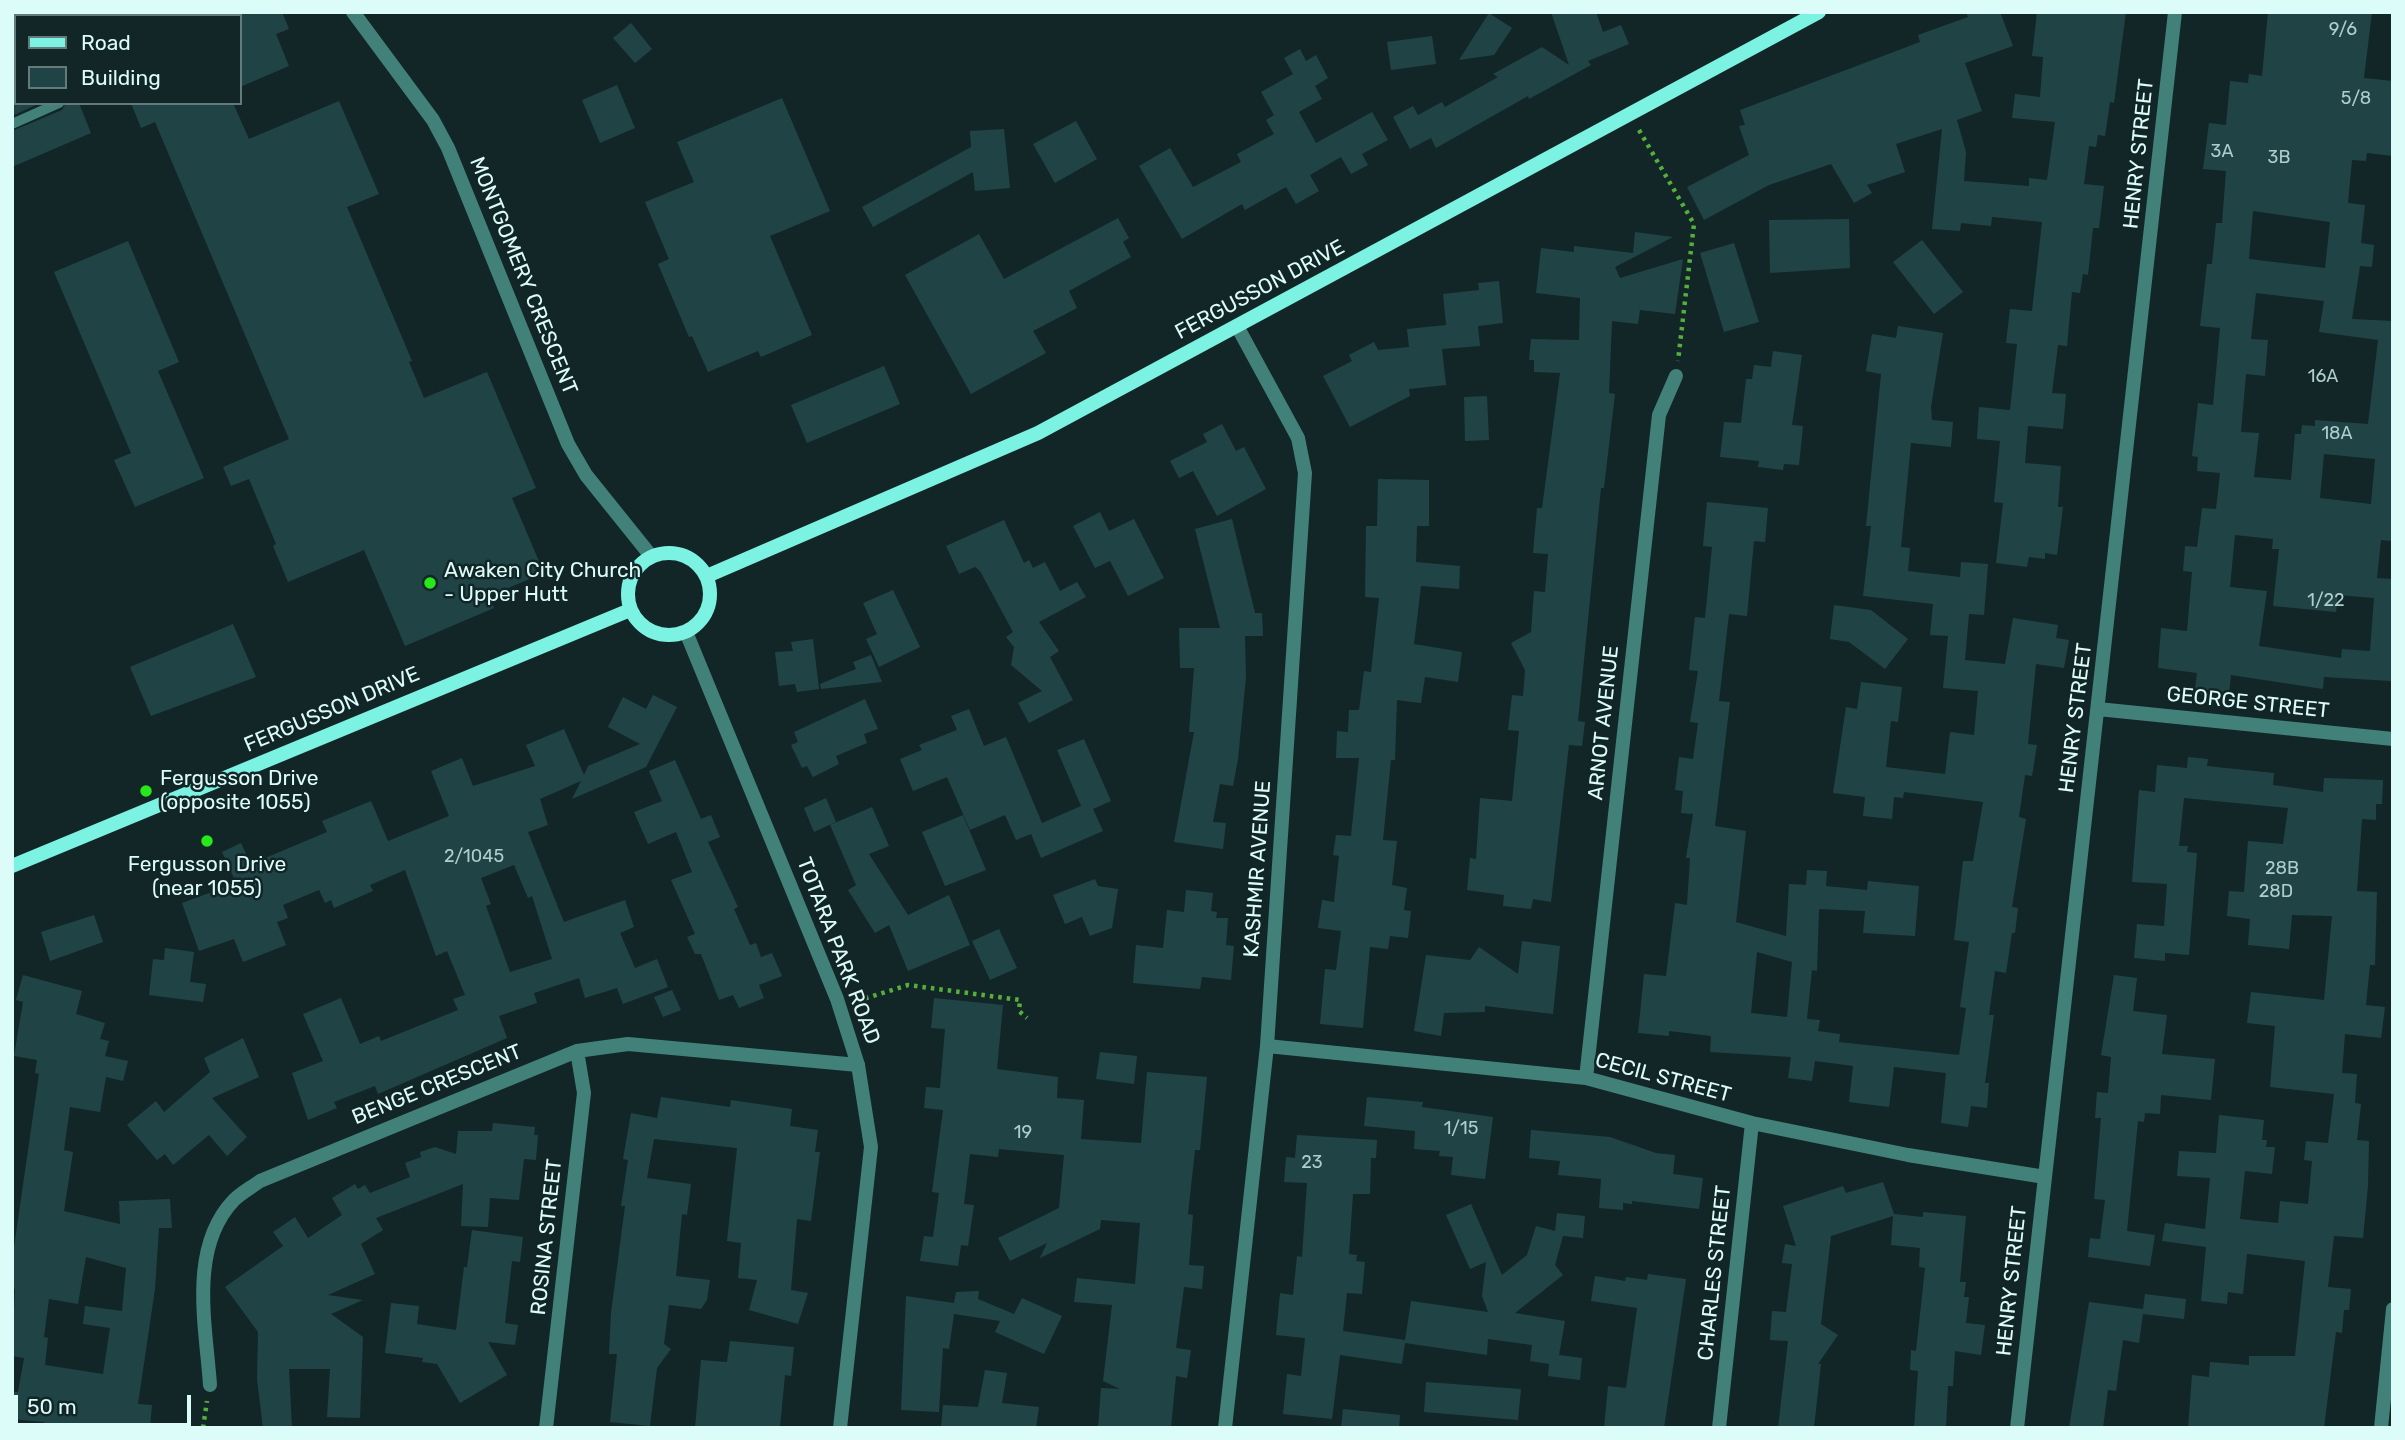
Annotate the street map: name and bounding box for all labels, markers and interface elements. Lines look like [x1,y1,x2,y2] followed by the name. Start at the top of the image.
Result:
[14,14,242,105] legend
[2329,19,2357,41] house number: 9/6
[81,30,131,55] text: Road
[81,65,161,90] text: Building
[2119,78,2159,230] street label: HENRY STREET
[2341,88,2371,110] house number: 5/8
[2211,141,2233,163] house number: 3A
[2268,147,2290,169] house number: 3B
[464,153,582,399] street label: MONTGOMERY CRESCENT
[1171,235,1349,345] street label: FERGUSSON DRIVE
[2308,366,2338,388] house number: 16A
[2321,423,2353,445] house number: 18A
[444,558,641,608] place label: Awaken City Church - Upper Hutt
[422,575,438,591] marker: Awaken City Church - Upper Hutt
[2307,590,2345,612] house number: 1/22
[2054,642,2098,794] street label: HENRY STREET
[1583,645,1625,801] street label: ARNOT AVENUE
[240,662,424,758] street label: FERGUSSON DRIVE
[2165,682,2331,724] street label: GEORGE STREET
[160,766,319,816] place label: Fergusson Drive (opposite 1055)
[1239,780,1277,958] street label: KASHMIR AVENUE
[138,783,154,799] marker: Fergusson Drive (opposite 1055)
[199,833,215,849] marker: Fergusson Drive (near 1055)
[444,846,504,868] house number: 2/1045
[128,852,286,902] place label: Fergusson Drive (near 1055)
[791,854,885,1048] street label: TOTARA PARK ROAD
[2265,858,2299,880] house number: 28B
[2259,881,2293,903] house number: 28D
[349,1040,525,1130] street label: BENGE CRESCENT
[1592,1048,1734,1108] street label: CECIL STREET
[1444,1118,1478,1140] house number: 1/15
[1014,1122,1032,1144] house number: 19
[1301,1152,1323,1174] house number: 23
[526,1158,568,1316] street label: ROSINA STREET
[1693,1184,1737,1362] street label: CHARLES STREET
[1992,1205,2032,1357] street label: HENRY STREET
[18,1380,194,1424] scale bar
[27,1394,77,1419] text: 50 m

